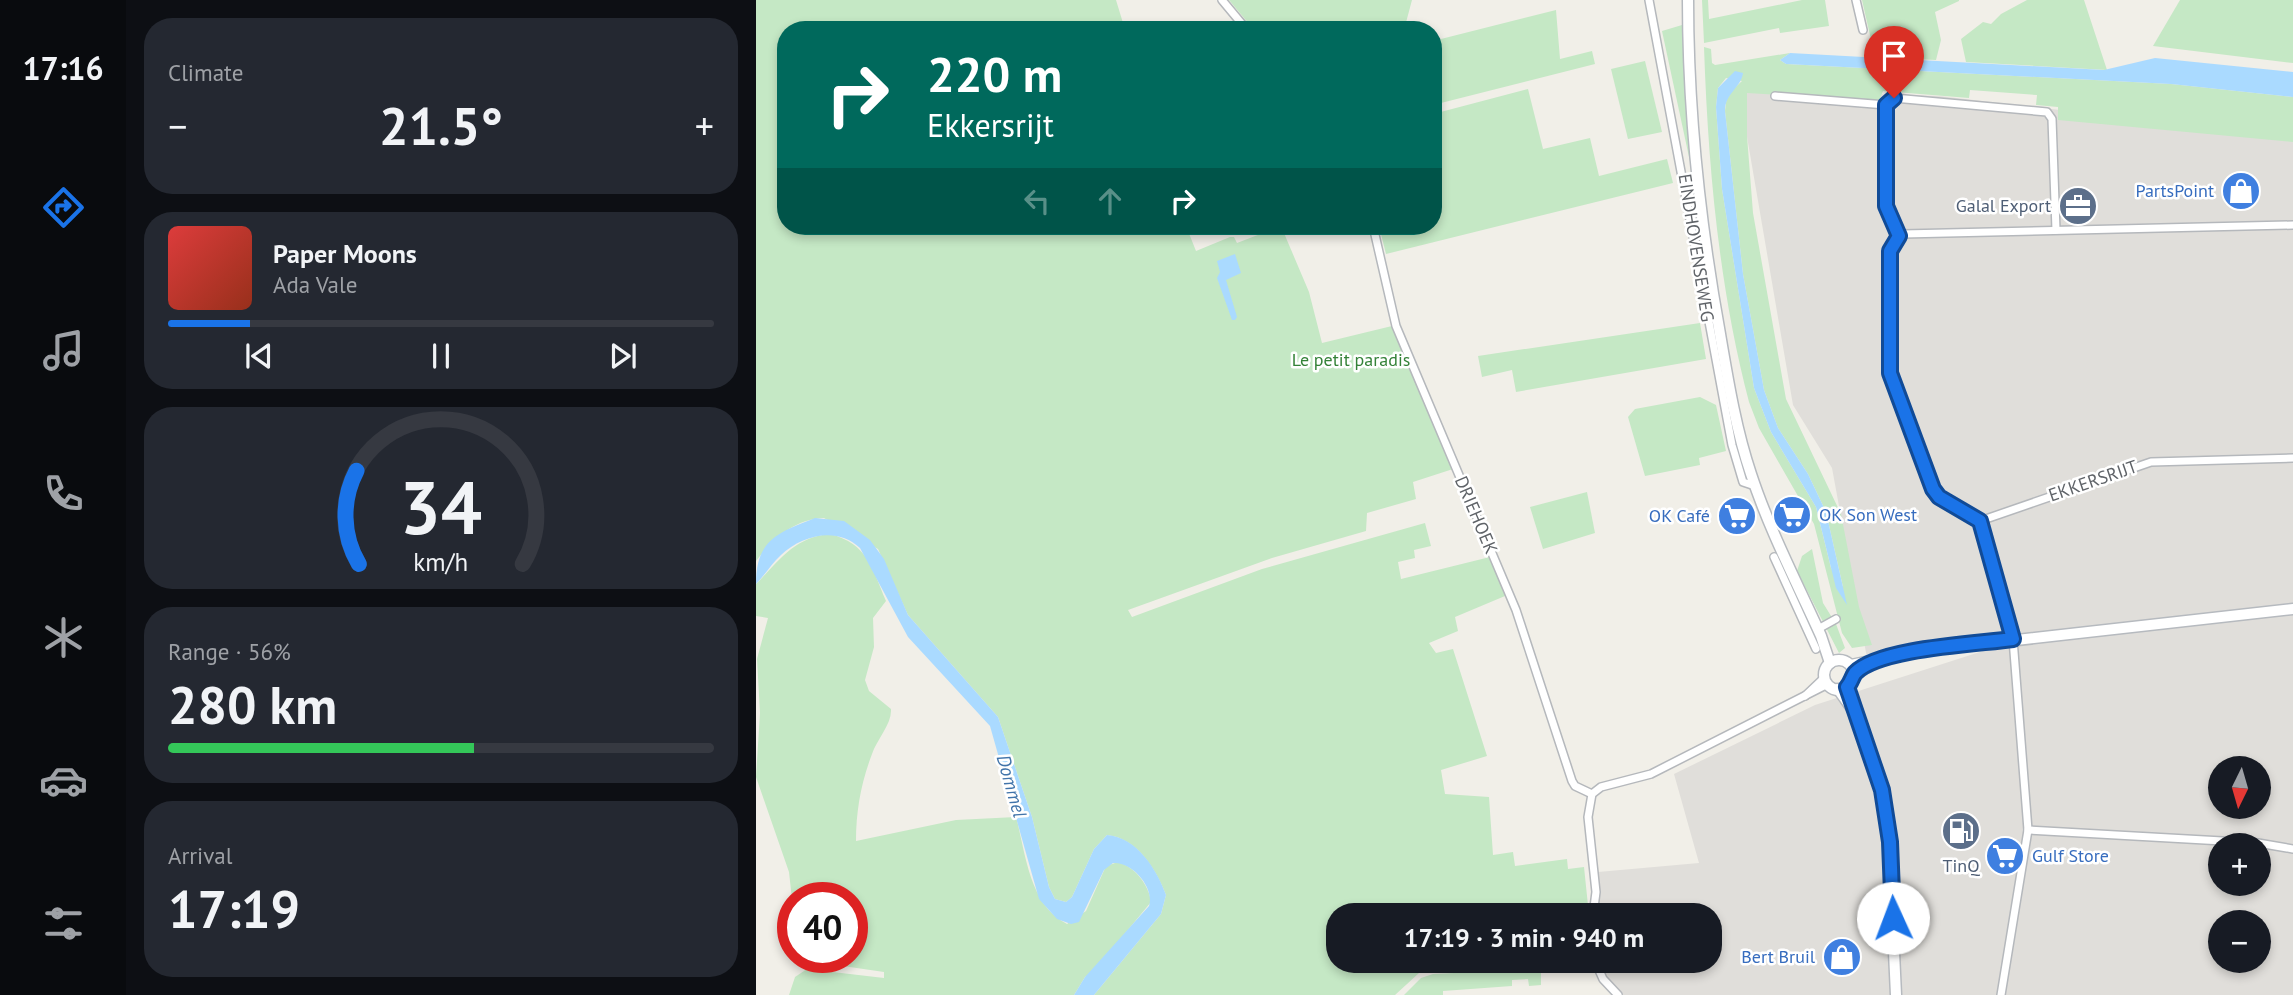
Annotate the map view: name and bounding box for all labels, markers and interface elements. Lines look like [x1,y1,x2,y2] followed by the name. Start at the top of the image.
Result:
[1864,26,1924,98] pin
[1875,37,1913,75] icon: arrive
[927,42,1062,106] text: 220 m
[22,47,104,89] text: 17:16
[812,49,903,140] icon: right
[168,58,243,87] text: Climate
[379,92,503,159] text: 21.5°
[168,101,187,150] text: −
[695,101,714,150] text: +
[927,104,1054,146] text: Ekkersrijt
[2220,170,2262,212] shop icon: PartsPoint
[1673,172,1720,324] street label: EINDHOVENSEWEG
[2135,179,2214,202] place label: PartsPoint
[1018,182,1056,220] icon: left
[1091,182,1129,220] icon: ahead
[1164,182,1202,220] icon: right
[39,183,88,232] icon: directions
[2057,185,2099,227] office icon: Galal Export
[1956,194,2051,217] place label: Galal Export
[273,237,417,270] text: Paper Moons
[273,270,357,299] text: Ada Vale
[39,326,88,375] icon: music
[240,337,278,375] icon: previous
[422,337,460,375] icon: pause
[604,337,642,375] icon: next
[1292,348,1410,371] park label: Le petit paradis
[2045,455,2140,506] street label: EKKERSRIJT
[400,460,482,554] text: 34
[39,469,88,518] icon: phone
[1450,472,1503,557] street label: DRIEHOEK
[1771,494,1813,536] supermarket icon: OK Son West
[1716,495,1758,537] supermarket icon: OK Café
[1819,503,1917,526] place label: OK Son West
[1649,504,1710,527] place label: OK Café
[414,545,468,577] text: km/h
[39,613,88,662] icon: climate
[168,637,291,666] text: Range · 56%
[168,671,337,738] text: 280 km
[992,752,1032,820] water label: Dommel
[39,756,88,805] icon: car
[2208,756,2272,819] north arrow
[2208,756,2271,973] map controls
[1940,810,1982,852] fuel station icon: TinQ
[2208,833,2271,896] button: +
[1984,835,2026,877] supermarket icon: Gulf Store
[168,841,232,870] text: Arrival
[2032,844,2109,867] place label: Gulf Store
[1943,854,1980,877] place label: TinQ
[168,875,300,942] text: 17:19
[1856,881,1930,955] position arrow
[777,882,868,973] speed limit sign: 40
[39,899,88,948] icon: filters
[2208,910,2271,973] button: −
[1404,921,1644,954] text: 17:19 · 3 min · 940 m
[1821,936,1863,978] shop icon: Bert Bruil
[1741,945,1816,968] place label: Bert Bruil

